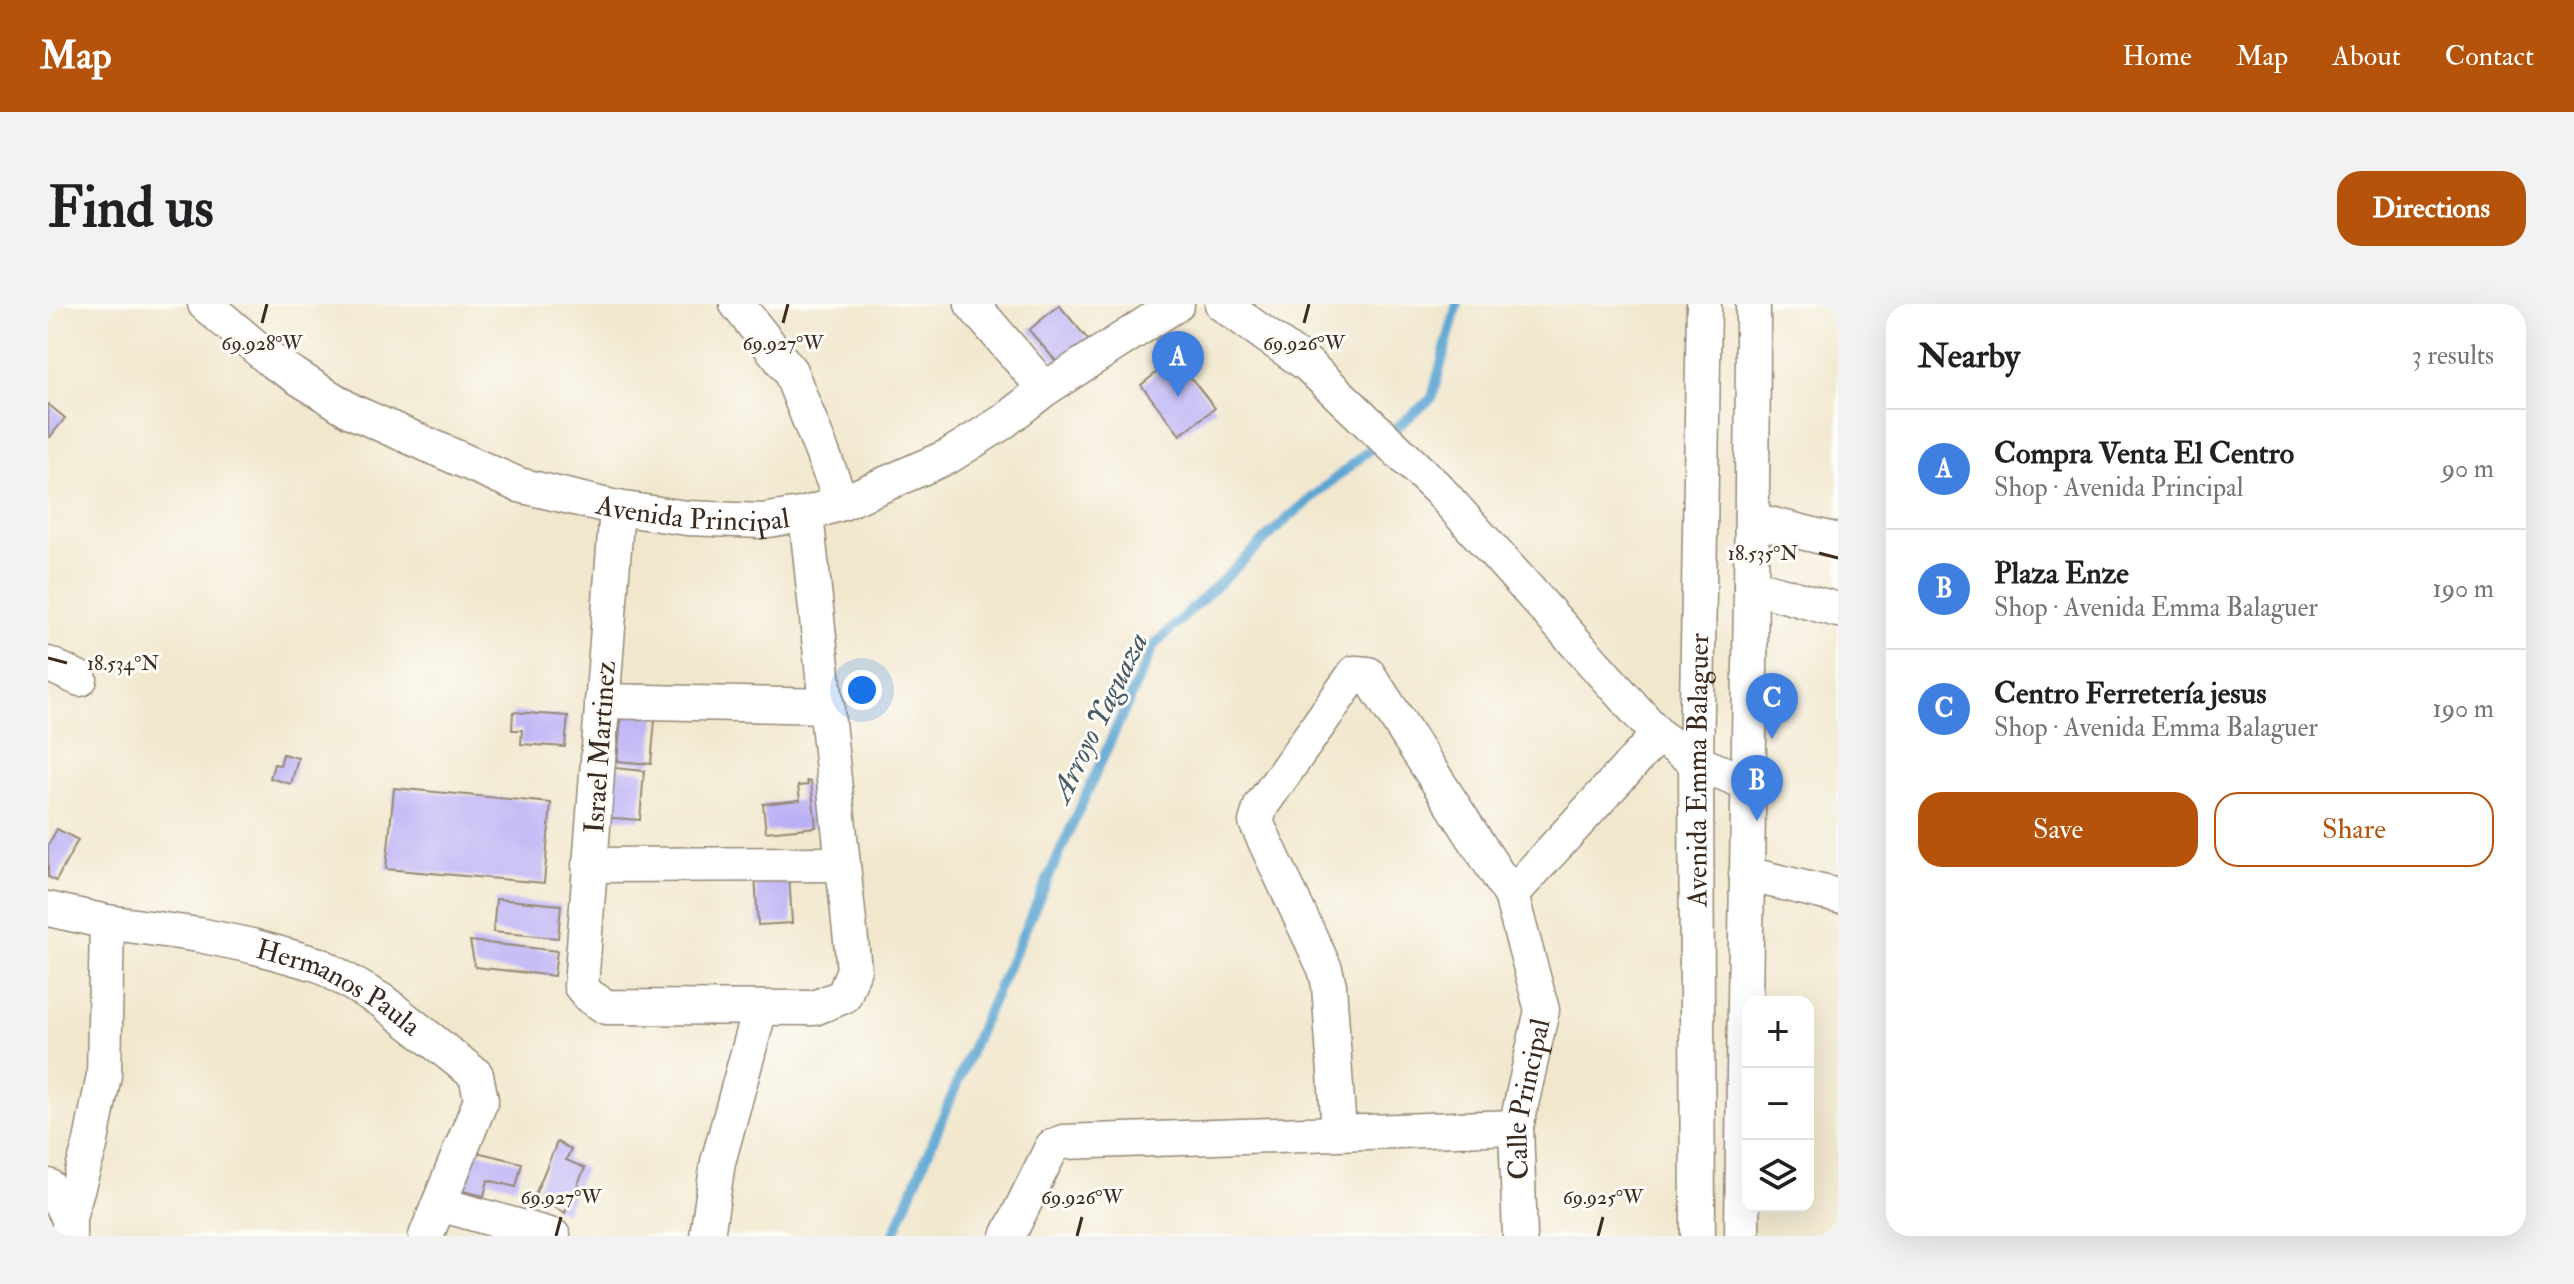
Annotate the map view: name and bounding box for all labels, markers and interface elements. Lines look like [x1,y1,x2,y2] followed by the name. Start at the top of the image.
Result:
[40,32,111,80] text: Map
[2122,39,2192,74] text: Home
[2236,39,2288,74] text: Map
[2332,39,2401,74] text: About
[2445,39,2534,74] text: Contact
[2337,171,2526,246] button: Directions
[48,173,214,244] text: Find us
[221,331,303,356] text: 69.928°W
[742,331,824,356] text: 69.927°W
[1152,331,1204,397] pin: A
[1263,331,1346,356] text: 69.926°W
[1918,335,2020,378] text: Nearby
[2412,340,2494,372] text: 3 results
[1994,435,2294,472] text: Compra Venta El Centro
[1936,453,1952,485] text: A
[2442,453,2494,485] text: 90 m
[1994,472,2243,504] text: Shop · Avenida Principal
[592,488,792,541] street label: Avenida Principal
[1728,541,1798,566] text: 18.535°N
[1994,555,2129,592] text: Plaza Enze
[1935,573,1953,605] text: B
[2433,573,2494,605] text: 190 m
[1994,592,2318,624] text: Shop · Avenida Emma Balaguer
[1041,626,1156,811] water label: Arroyo Yaguaza
[1680,632,1717,908] street label: Avenida Emma Balaguer
[87,651,159,676] text: 18.534°N
[577,659,624,834] street label: Israel Martinez
[842,670,882,710] your location
[1746,673,1798,739] pin: C
[1994,675,2266,712] text: Centro Ferretería jesus
[1934,693,1954,725] text: C
[2433,693,2494,725] text: 190 m
[1994,712,2318,744] text: Shop · Avenida Emma Balaguer
[1731,755,1783,821] pin: B
[1918,792,2198,867] button: Save
[2214,792,2494,867] button: Share
[252,932,428,1044] street label: Hermanos Paula
[1742,996,1814,1212] map controls
[1742,996,1814,1068] button: +
[1500,1015,1559,1180] street label: Calle Principal
[1742,1068,1814,1140] button: −
[1742,1140,1814,1212] button: layers
[520,1185,602,1210] text: 69.927°W
[1041,1185,1124,1210] text: 69.926°W
[1563,1185,1644,1210] text: 69.925°W

